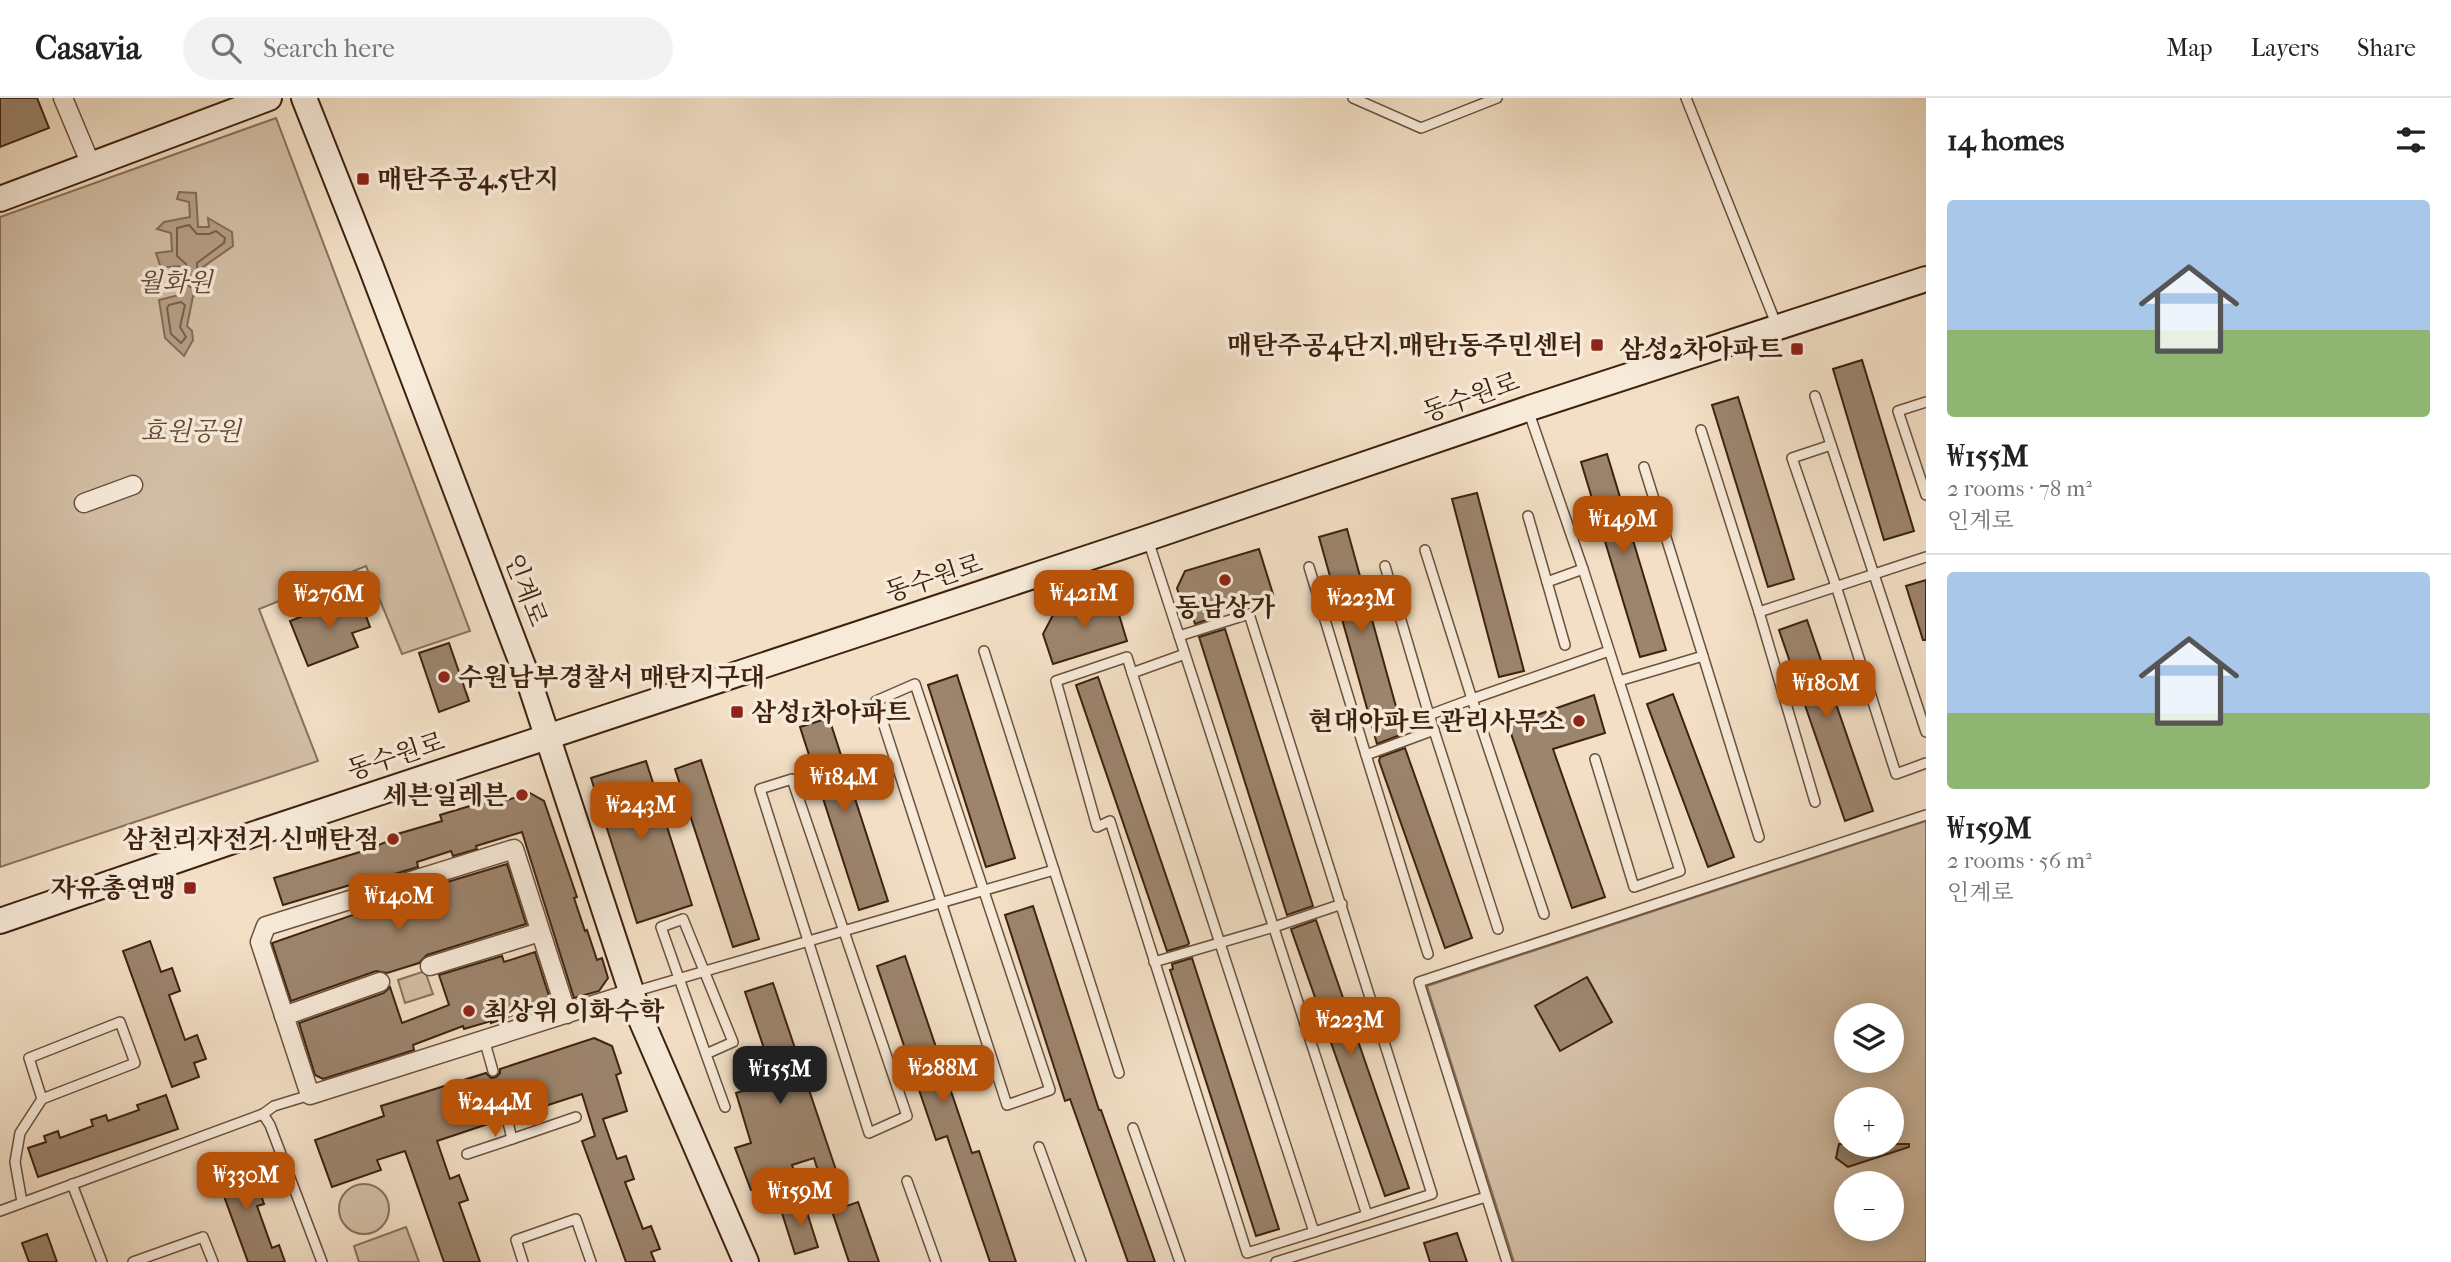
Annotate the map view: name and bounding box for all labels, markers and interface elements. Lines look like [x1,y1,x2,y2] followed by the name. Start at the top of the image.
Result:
[183,17,673,80] search box
[35,29,141,68] text: Casavia
[207,29,245,67] icon: search
[263,33,395,64] text: Search here
[2167,34,2213,62] text: Map
[2251,34,2319,62] text: Layers
[2357,34,2416,62] text: Share
[2392,121,2430,159] icon: filters
[1947,123,2064,158] text: 14 homes
[377,164,559,196] place label: 매탄주공4.5단지
[355,171,371,187] marker: 매탄주공4.5단지
[2126,246,2252,372] icon: home
[137,267,215,298] park label: 월화원
[1227,330,1583,362] place label: 매탄주공4단지.매탄1동주민센터
[1619,334,1783,365] place label: 삼성2차아파트
[1589,337,1605,353] marker: 매탄주공4단지.매탄1동주민센터
[1789,341,1805,357] marker: 삼성2차아파트
[1418,366,1524,428] street label: 동수원로
[141,416,243,447] park label: 효원공원
[1947,439,2029,474] text: ₩155M
[1947,475,2092,502] text: 2 rooms · 78 m²
[1574,496,1672,556] pin: ₩149M
[1589,505,1657,532] text: ₩149M
[1947,507,2014,534] text: 인계로
[881,548,987,608] street label: 동수원로
[498,549,554,631] street label: 인계로
[1035,570,1133,630] pin: ₩421M
[280,572,378,631] pin: ₩276M
[1217,572,1233,588] marker: 동남상가
[1312,575,1410,635] pin: ₩223M
[1050,579,1118,606] text: ₩421M
[294,580,364,607] text: ₩276M
[1327,584,1395,611] text: ₩223M
[1175,592,1276,623] place label: 동남상가
[2126,618,2252,744] icon: home
[1777,660,1875,720] pin: ₩180M
[458,662,765,693] place label: 수원남부경찰서 매탄지구대
[436,669,452,685] marker: 수원남부경찰서 매탄지구대
[1792,669,1860,696] text: ₩180M
[751,697,911,728] place label: 삼성1차아파트
[729,704,745,720] marker: 삼성1차아파트
[1308,706,1565,737] place label: 현대아파트 관리사무소
[1571,713,1587,729] marker: 현대아파트 관리사무소
[343,726,449,786] street label: 동수원로
[795,754,893,814] pin: ₩184M
[810,763,878,790] text: ₩184M
[382,780,508,811] place label: 세븐일레븐
[592,782,690,842] pin: ₩243M
[514,787,530,803] marker: 세븐일레븐
[606,791,676,818] text: ₩243M
[1947,811,2031,846] text: ₩159M
[122,824,379,855] place label: 삼천리자전거 신매탄점
[385,831,401,847] marker: 삼천리자전거 신매탄점
[1947,847,2092,874] text: 2 rooms · 56 m²
[50,873,176,904] place label: 자유총연맹
[350,874,448,933] pin: ₩140M
[1947,879,2014,906] text: 인계로
[182,880,198,896] marker: 자유총연맹
[364,882,434,909] text: ₩140M
[483,996,665,1027] place label: 최상위 이화수학
[1301,998,1399,1057] pin: ₩223M
[461,1003,477,1019] marker: 최상위 이화수학
[1834,1003,1904,1241] map controls
[1834,1003,1904,1073] button: layers
[1316,1006,1384,1033] text: ₩223M
[731,1046,829,1106] pin: ₩155M
[894,1046,992,1105] pin: ₩288M
[908,1054,978,1081] text: ₩288M
[749,1055,811,1082] text: ₩155M
[446,1080,544,1139] pin: ₩244M
[1834,1087,1904,1157] button: +
[458,1088,532,1115] text: ₩244M
[197,1152,295,1212] pin: ₩330M
[213,1161,279,1188] text: ₩330M
[751,1168,849,1228] pin: ₩159M
[1834,1171,1904,1241] button: −
[768,1177,832,1204] text: ₩159M

